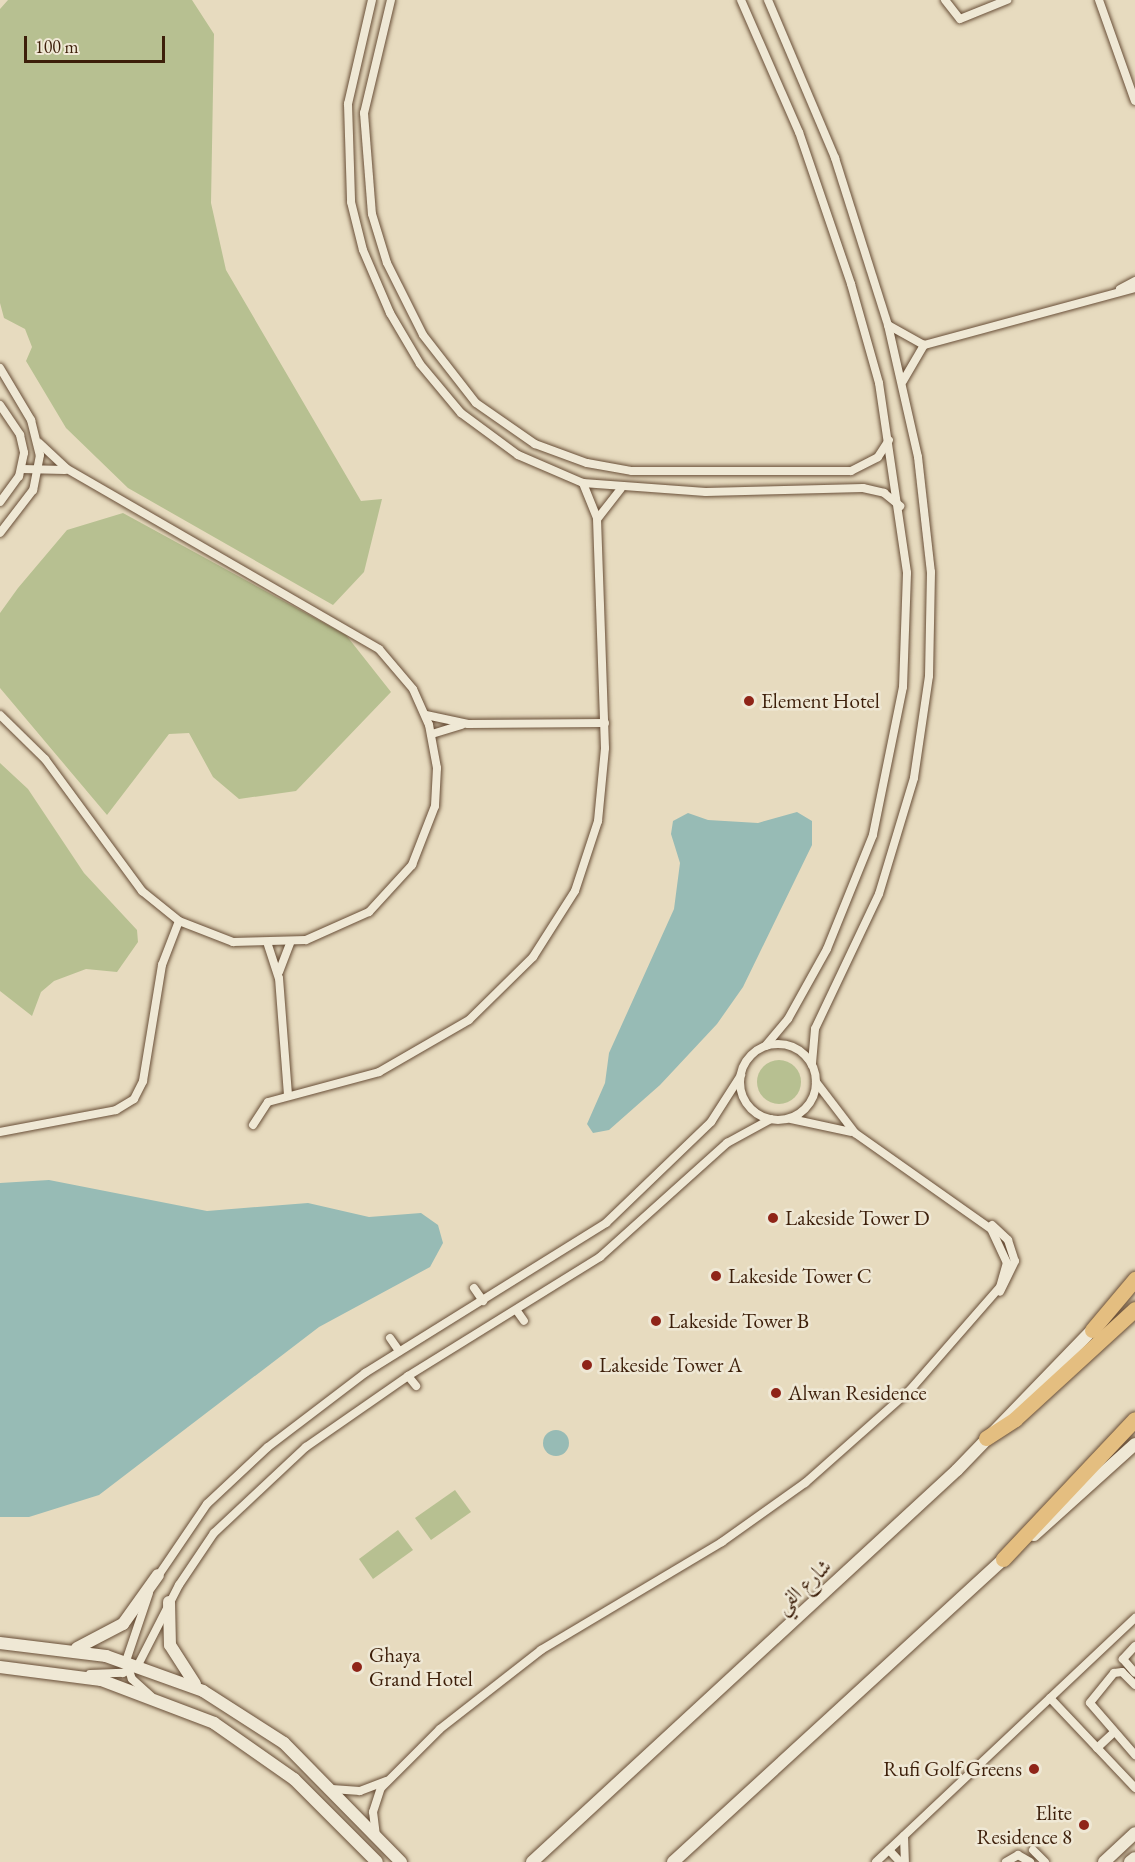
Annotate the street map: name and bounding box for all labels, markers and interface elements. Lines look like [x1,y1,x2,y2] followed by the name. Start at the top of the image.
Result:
[27,24,168,62] scale bar
[35,35,79,58] text: 100 m
[761,688,880,714] place label: Element Hotel
[742,694,756,708] marker: Element Hotel
[785,1205,930,1231] place label: Lakeside Tower D
[766,1211,780,1225] marker: Lakeside Tower D
[728,1263,872,1289] place label: Lakeside Tower C
[709,1269,723,1283] marker: Lakeside Tower C
[668,1308,809,1334] place label: Lakeside Tower B
[649,1314,663,1328] marker: Lakeside Tower B
[599,1352,742,1378] place label: Lakeside Tower A
[580,1358,594,1372] marker: Lakeside Tower A
[788,1380,927,1406] place label: Alwan Residence
[769,1386,783,1400] marker: Alwan Residence
[770,1554,836,1618] street label: شارع الفي
[369,1642,473,1692] place label: Ghaya Grand Hotel
[350,1660,364,1674] marker: Ghaya Grand Hotel
[883,1756,1022,1782] place label: Rufi Golf Greens
[1027,1762,1041,1776] marker: Rufi Golf Greens
[976,1800,1072,1850] place label: Elite Residence 8
[1077,1818,1091,1832] marker: Elite Residence 8

